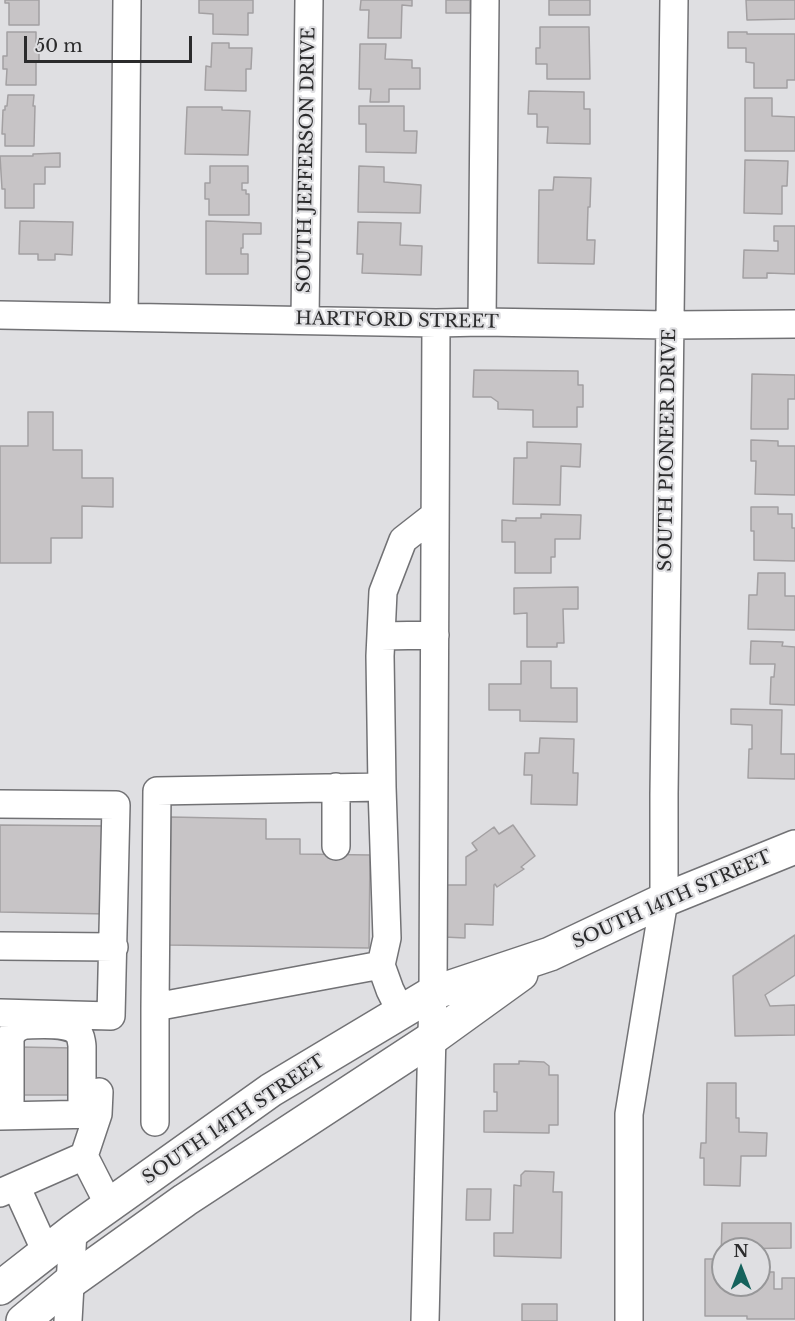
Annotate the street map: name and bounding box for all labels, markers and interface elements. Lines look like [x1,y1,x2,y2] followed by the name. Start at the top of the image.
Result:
[27,24,195,62] scale bar
[294,27,320,293] street label: SOUTH JEFFERSON DRIVE
[35,35,83,57] text: 50 m
[295,308,499,334] street label: HARTFORD STREET
[655,328,681,572] street label: SOUTH PIONEER DRIVE
[569,846,775,954] street label: SOUTH 14TH STREET
[139,1051,329,1189] street label: SOUTH 14TH STREET
[711,1237,771,1297] north arrow
[733,1241,749,1261] text: N

